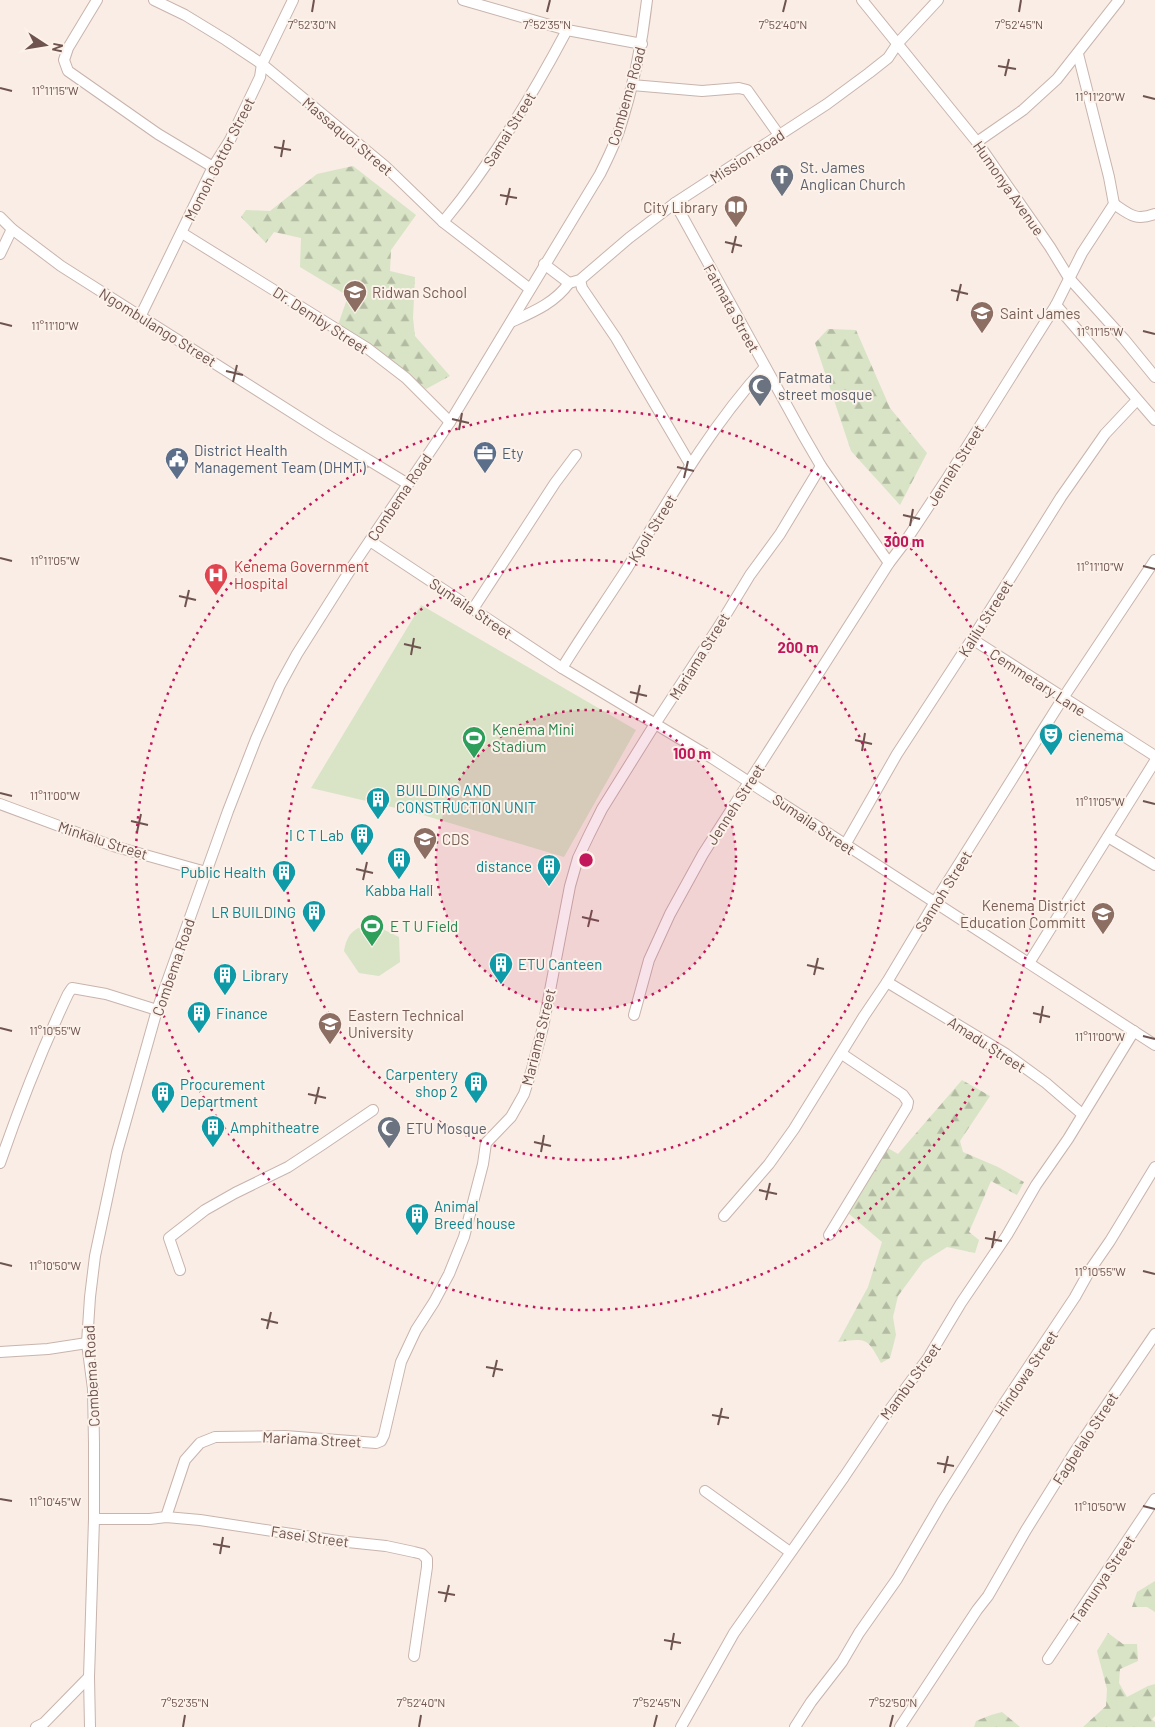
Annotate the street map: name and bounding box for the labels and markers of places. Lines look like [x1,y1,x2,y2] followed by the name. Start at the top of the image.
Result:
[800,158,906,193] place label: St. James Anglican Church
[769,163,795,197] church icon: St. James Anglican Church
[723,194,749,228] library icon: City Library
[643,198,718,216] place label: City Library
[342,279,368,313] school or university icon: Ridwan School
[372,283,467,301] place label: Ridwan School
[969,300,995,334] school or university icon: Saint James
[1000,304,1080,322] place label: Saint James
[778,368,872,403] place label: Fatmata street mosque
[747,373,773,407] mosque icon: Fatmata street mosque
[472,440,498,474] office icon: Ety
[194,441,366,476] place label: District Health Management Team (DHMT)
[502,444,524,462] place label: Ety
[164,446,190,480] public building icon: District Health Management Team (DHMT)
[234,557,369,592] place label: Kenema Government Hospital
[203,562,229,596] hospital icon: Kenema Government Hospital
[492,720,574,755] place label: Kenema Mini Stadium
[1038,722,1064,756] theatre icon: cienema
[461,725,487,759] sports icon: Kenema Mini Stadium
[1068,726,1124,744] place label: cienema
[396,781,536,816] place label: BUILDING AND CONSTRUCTION UNIT
[365,786,391,820] building icon: BUILDING AND CONSTRUCTION UNIT
[349,822,375,856] building icon: I C T Lab
[289,826,344,844] place label: I C T Lab
[412,826,438,860] school or university icon: CDS
[442,830,469,848] place label: CDS
[386,846,412,880] building icon: Kabba Hall
[577,851,595,869] centre of rings
[536,853,562,887] building icon: distance
[476,857,532,875] place label: distance
[271,859,297,893] building icon: Public Health
[180,863,266,881] place label: Public Health
[365,881,433,899] place label: Kabba Hall
[960,896,1086,931] place label: Kenema District Education Committ
[301,899,327,933] building icon: LR BUILDING
[1090,901,1116,935] school or university icon: Kenema District Education Committ
[211,903,296,921] place label: LR BUILDING
[359,913,385,947] sports icon: E T U Field
[390,917,458,935] place label: E T U Field
[488,951,514,985] building icon: ETU Canteen
[518,955,602,973] place label: ETU Canteen
[212,962,238,996] building icon: Library
[242,966,289,984] place label: Library
[186,1000,212,1034] building icon: Finance
[216,1004,268,1022] place label: Finance
[348,1006,464,1041] place label: Eastern Technical University
[317,1011,343,1045] school or university icon: Eastern Technical University
[386,1065,458,1100] place label: Carpentery shop 2
[463,1070,489,1104] building icon: Carpentery shop 2
[180,1075,266,1110] place label: Procurement Department
[150,1080,176,1114] building icon: Procurement Department
[200,1114,226,1148] building icon: Amphitheatre
[376,1115,402,1149] mosque icon: ETU Mosque
[230,1118,320,1136] place label: Amphitheatre
[406,1119,487,1137] place label: ETU Mosque
[434,1197,515,1232] place label: Animal Breed house
[404,1202,430,1236] building icon: Animal Breed house

